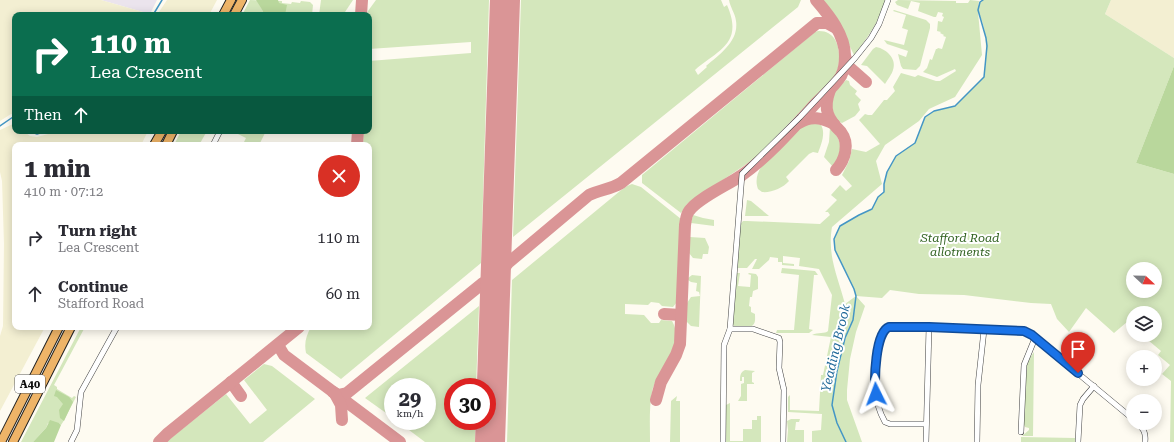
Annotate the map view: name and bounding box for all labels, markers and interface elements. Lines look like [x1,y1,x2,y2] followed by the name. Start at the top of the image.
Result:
[90,27,171,60] text: 110 m
[24,28,76,80] icon: right
[90,61,202,82] text: Lea Crescent
[70,104,92,126] icon: ahead
[24,106,62,124] text: Then
[24,155,91,183] text: 1 min
[318,155,360,197] button: close
[24,184,103,199] text: 410 m · 07:12
[58,222,137,240] text: Turn right
[24,227,46,249] icon: right
[317,229,360,247] text: 110 m
[920,231,1000,259] park label: Stafford Road allotments
[58,240,139,255] text: Lea Crescent
[1126,262,1162,298] north arrow
[1126,262,1162,430] map controls
[58,278,128,296] text: Continue
[24,283,46,305] icon: ahead
[326,285,360,303] text: 60 m
[58,296,144,311] text: Stafford Road
[818,302,853,393] water label: Yeading Brook
[1126,306,1162,342] button: layers
[1061,332,1095,373] pin
[1067,338,1089,360] icon: arrive
[1126,350,1162,386] button: +
[855,373,897,415] position arrow
[15,375,45,393] road number: A40
[444,378,496,430] speed limit sign: 30
[399,387,421,411] text: 29
[1126,394,1162,430] button: −
[397,408,423,419] text: km/h

